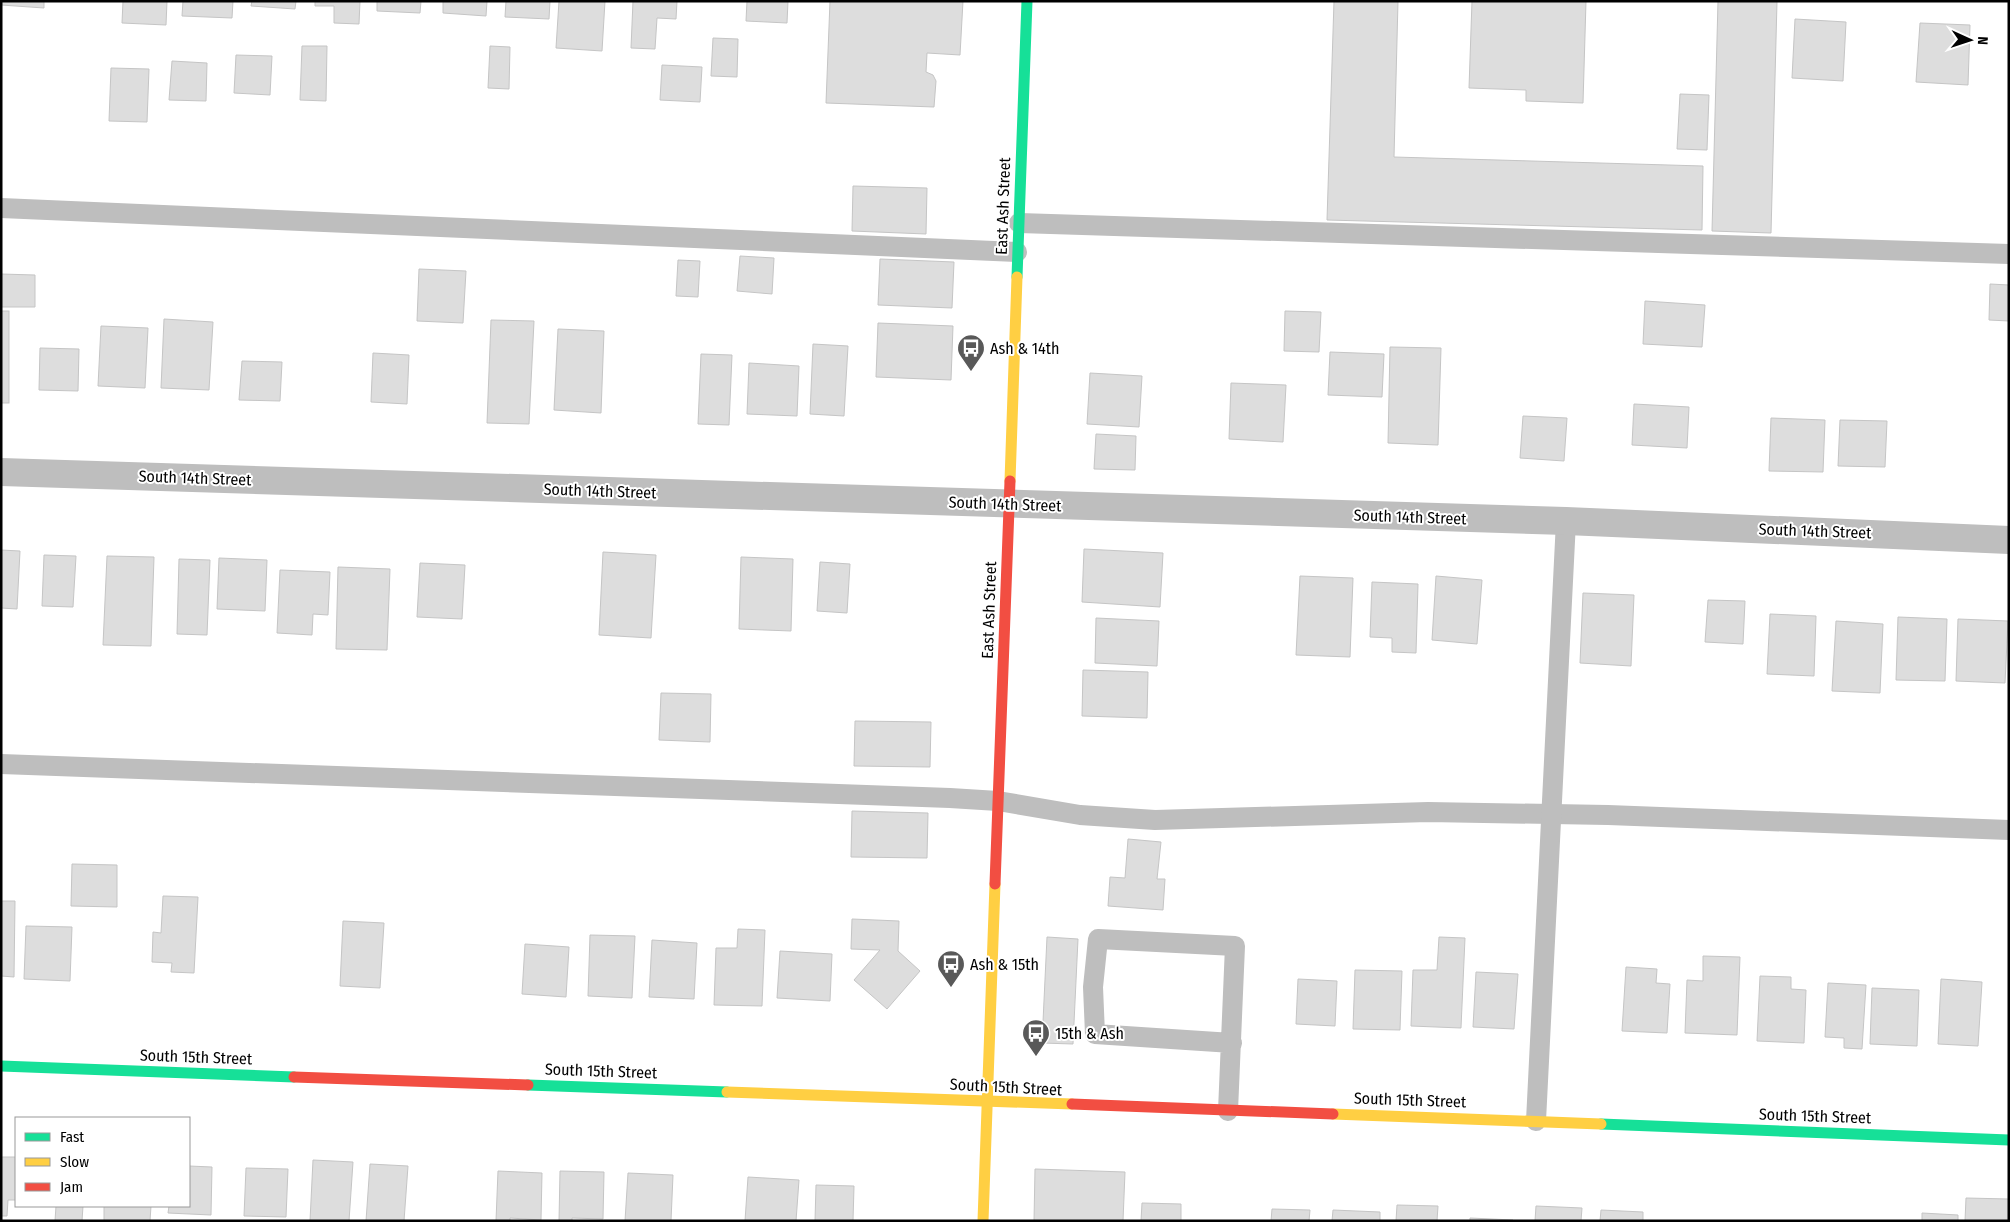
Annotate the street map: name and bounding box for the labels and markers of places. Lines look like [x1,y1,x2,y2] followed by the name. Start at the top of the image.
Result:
[956,333,986,372] bus stop icon: Ash & 14th
[990,339,1060,358] place label: Ash & 14th
[936,949,966,988] bus stop icon: Ash & 15th
[970,955,1039,974] place label: Ash & 15th
[1021,1018,1051,1057] bus stop icon: 15th & Ash
[1055,1024,1124,1043] place label: 15th & Ash

